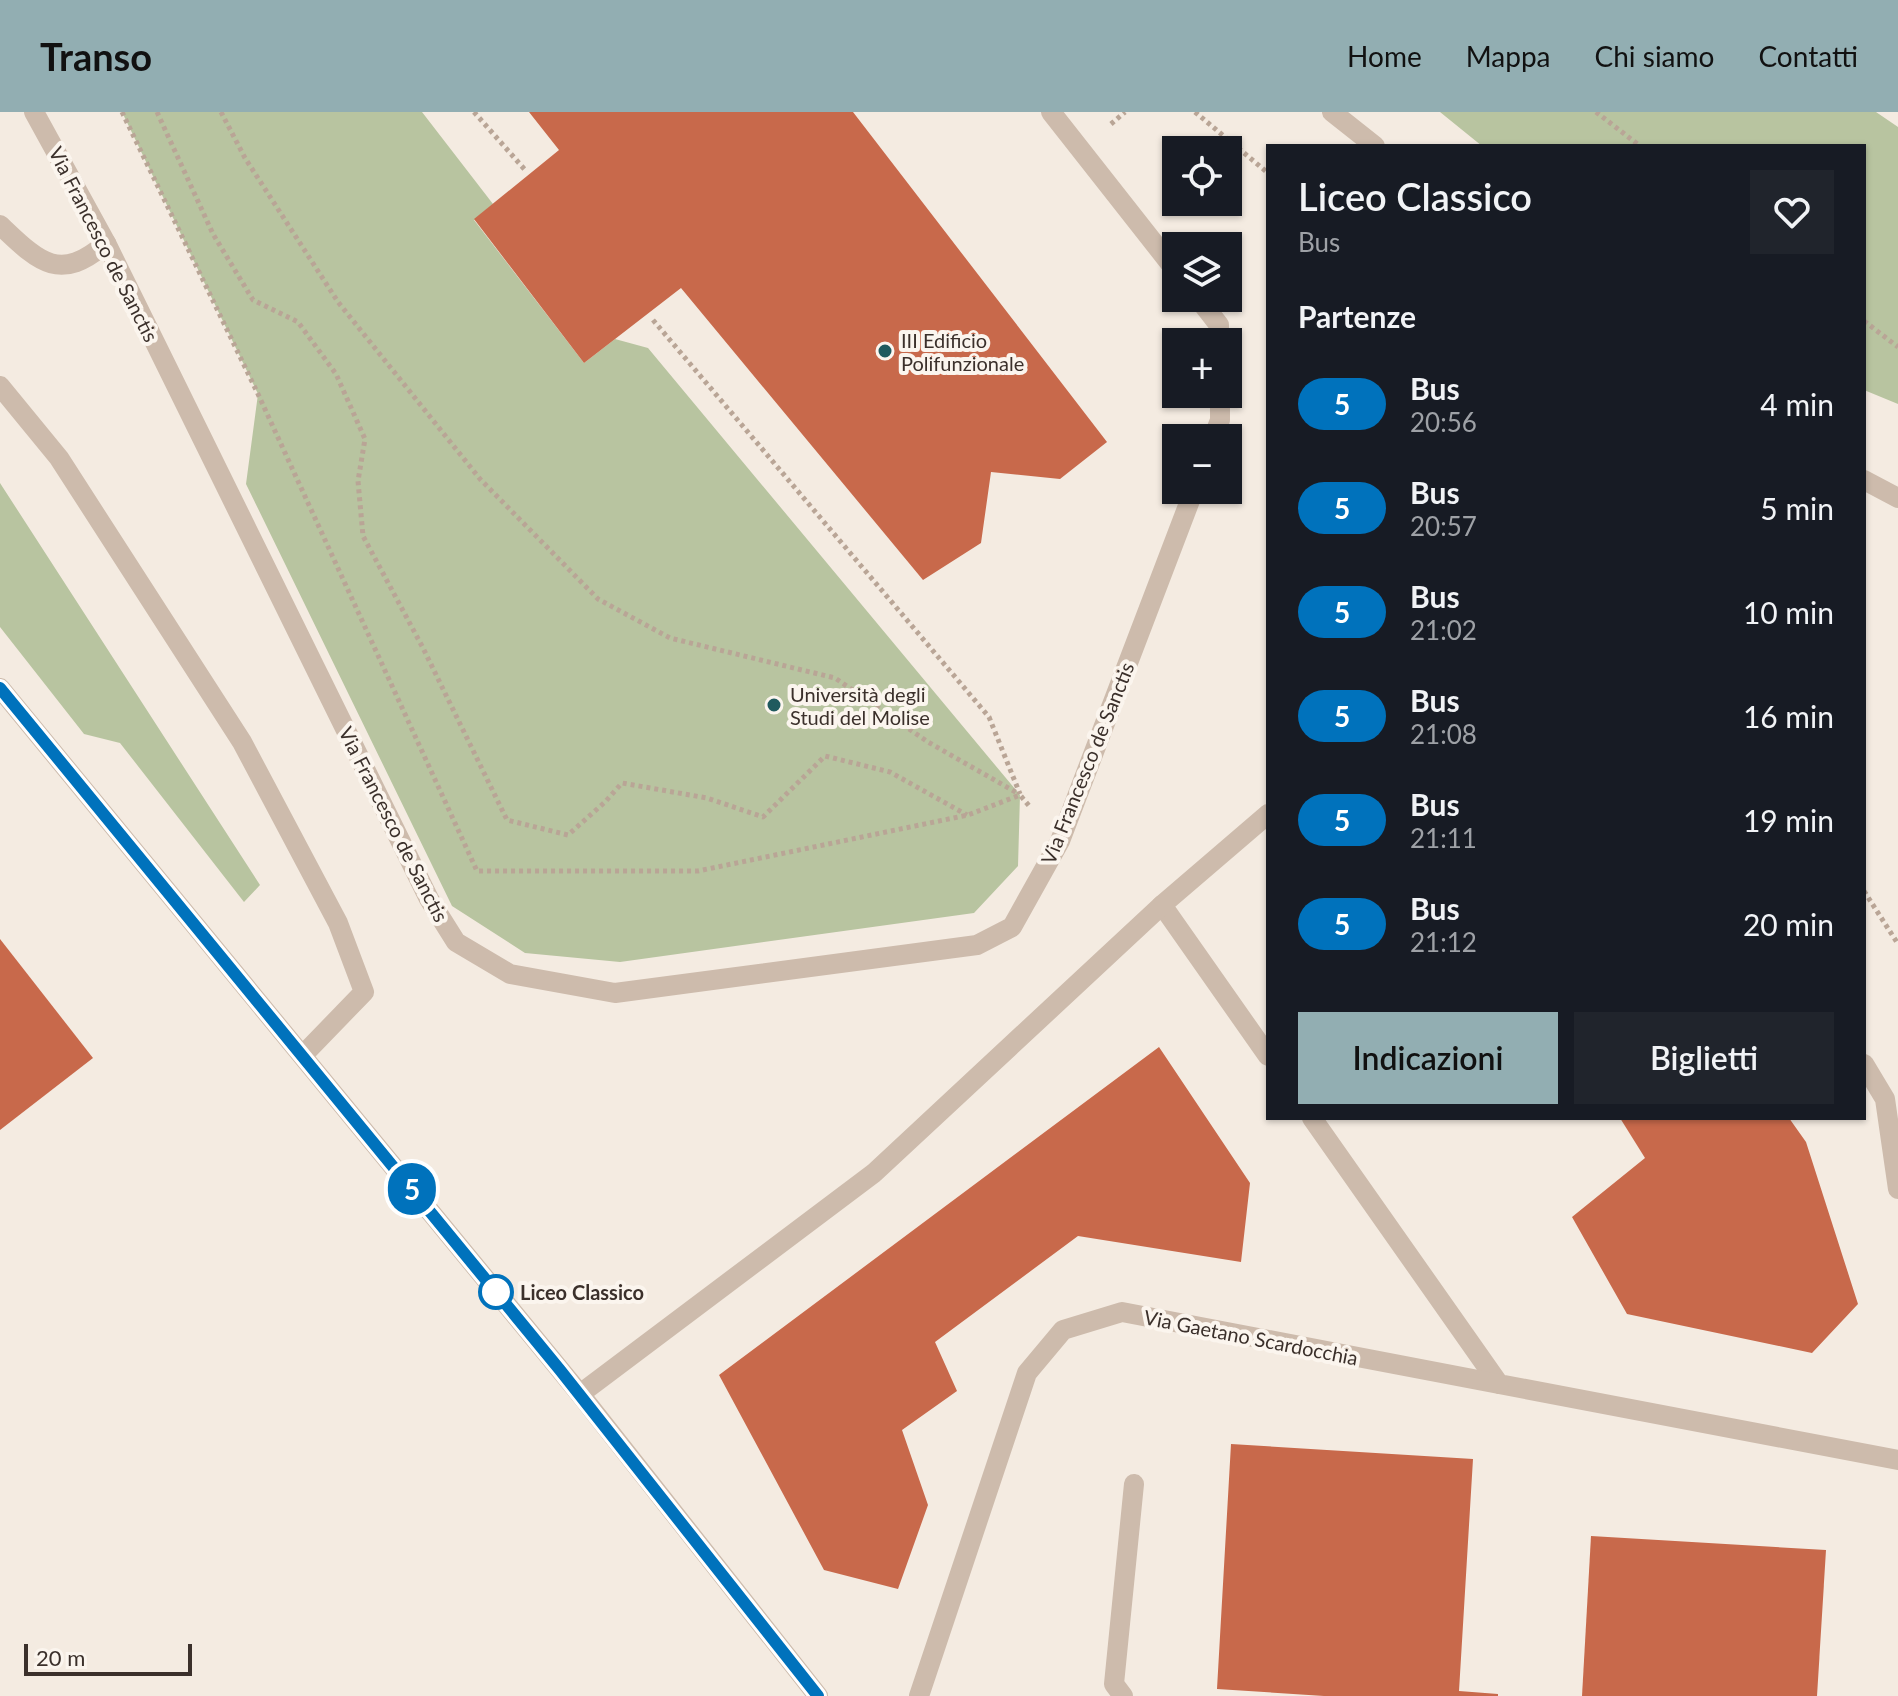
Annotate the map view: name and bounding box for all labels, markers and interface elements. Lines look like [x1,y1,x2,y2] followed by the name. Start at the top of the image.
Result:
[40,33,152,79] text: Transo
[1347,39,1422,73] text: Home
[1466,39,1551,73] text: Mappa
[1595,39,1714,73] text: Chi siamo
[1758,39,1858,73] text: Contatti
[1162,136,1242,504] map controls
[1162,136,1242,216] button: locate
[44,142,164,346] street label: Via Francesco de Sanctis
[1750,170,1834,254] button: heart
[1298,173,1532,219] text: Liceo Classico
[1298,226,1340,258] text: Bus
[1162,232,1242,312] button: layers
[1298,298,1416,334] text: Partenze
[901,328,1024,375] place label: III Edificio Polifunzionale
[1162,328,1242,408] button: +
[876,342,894,360] marker: III Edificio Polifunzionale
[1410,370,1460,406] text: Bus
[1760,386,1834,422] text: 4 min
[1334,387,1350,421] text: 5
[1410,406,1477,438] text: 20:56
[1162,424,1242,504] button: −
[1410,474,1460,510] text: Bus
[1760,490,1834,526] text: 5 min
[1334,491,1350,525] text: 5
[1410,510,1477,542] text: 20:57
[1410,578,1460,614] text: Bus
[1743,594,1834,630] text: 10 min
[1334,595,1350,629] text: 5
[1410,614,1477,646] text: 21:02
[1035,658,1139,868] street label: Via Francesco de Sanctis
[790,682,930,729] place label: Università degli Studi del Molise
[1410,682,1460,718] text: Bus
[765,696,783,714] marker: Università degli Studi del Molise
[1743,698,1834,734] text: 16 min
[1334,699,1350,733] text: 5
[1410,718,1477,750] text: 21:08
[334,722,454,926] street label: Via Francesco de Sanctis
[1410,786,1460,822] text: Bus
[1743,802,1834,838] text: 19 min
[1334,803,1350,837] text: 5
[1410,822,1477,854] text: 21:11
[1410,890,1460,926] text: Bus
[1743,906,1834,942] text: 20 min
[1334,907,1350,941] text: 5
[1410,926,1477,958] text: 21:12
[1298,1012,1558,1104] button: Indicazioni
[1574,1012,1834,1104] button: Biglietti
[386,1163,438,1215] line badge: 5
[404,1172,420,1206] text: 5
[479,1275,513,1309] marker: Liceo Classico
[520,1280,644,1304] place label: Liceo Classico
[1142,1304,1360,1370] street label: Via Gaetano Scardocchia
[24,1640,192,1676] scale bar
[36,1644,85,1671] text: 20 m

